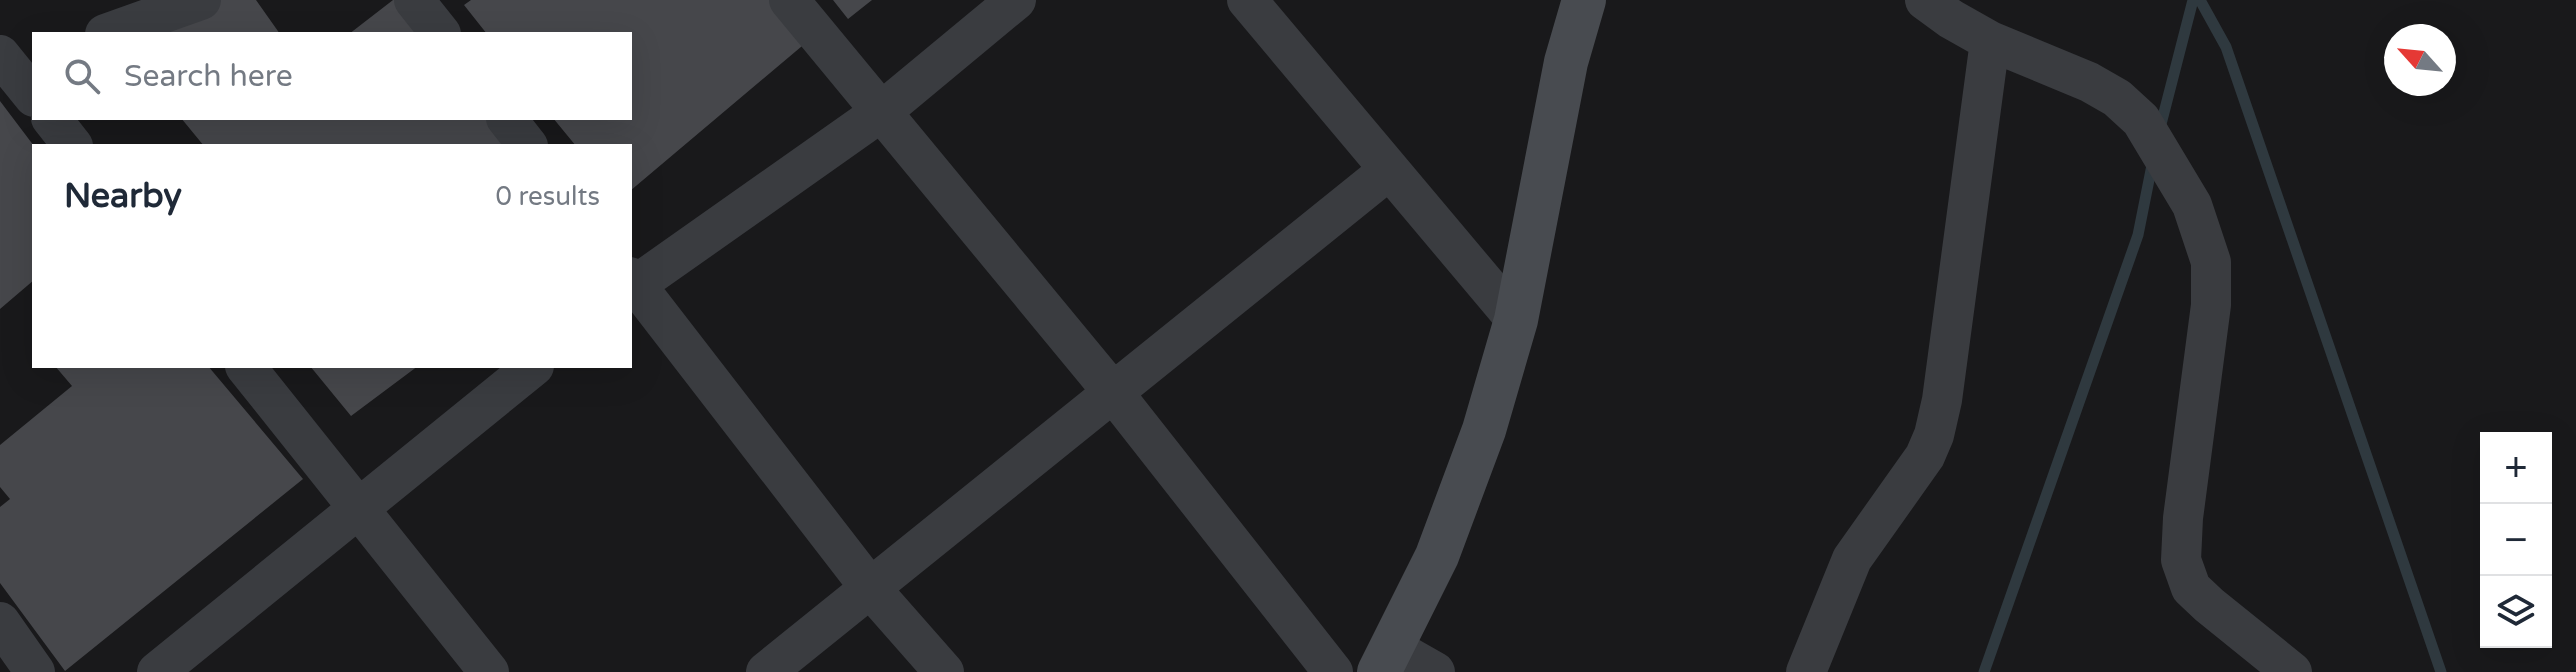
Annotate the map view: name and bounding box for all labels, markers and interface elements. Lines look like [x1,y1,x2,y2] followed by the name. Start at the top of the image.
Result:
[2384,24,2456,96] north arrow
[32,32,632,120] search box
[60,54,104,98] icon: search
[124,58,293,95] text: Search here
[64,176,182,217] text: Nearby
[495,181,600,212] text: 0 results
[2480,432,2552,648] map controls
[2480,432,2552,504] button: +
[2480,504,2552,576] button: −
[2480,576,2552,648] button: layers

